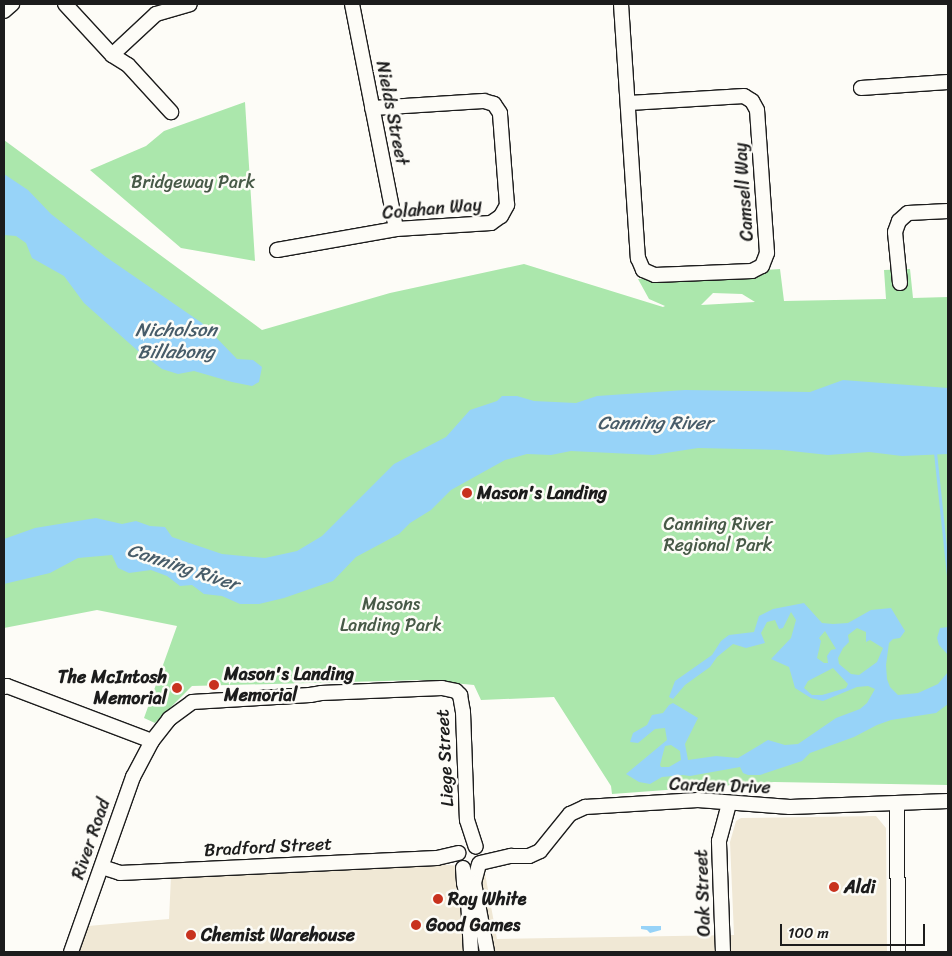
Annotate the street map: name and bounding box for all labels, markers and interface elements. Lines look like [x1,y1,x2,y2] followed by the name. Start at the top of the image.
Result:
[371,59,413,167] street label: Nields Street
[730,142,758,242] street label: Camsell Way
[131,171,255,193] park label: Bridgeway Park
[381,194,483,224] street label: Colahan Way
[135,319,217,363] water label: Nicholson Billabong
[597,412,713,434] water label: Canning River
[477,482,607,504] place label: Mason's Landing
[461,487,473,499] marker: Mason's Landing
[663,514,773,556] park label: Canning River Regional Park
[125,538,241,596] water label: Canning River
[340,594,442,636] park label: Masons Landing Park
[224,664,354,706] place label: Mason's Landing Memorial
[59,667,167,710] place label: The McIntosh Memorial
[208,679,220,691] marker: Mason's Landing Memorial
[171,682,183,694] marker: The McIntosh Memorial
[432,709,458,807] street label: Liege Street
[669,773,771,799] street label: Carden Drive
[67,796,115,882] street label: River Road
[203,833,333,861] street label: Bradford Street
[691,849,715,937] street label: Oak Street
[844,876,875,898] place label: Aldi
[828,881,840,893] marker: Aldi
[448,888,527,910] place label: Ray White
[432,893,444,905] marker: Ray White
[426,914,521,936] place label: Good Games
[782,914,927,946] scale bar
[410,919,422,931] marker: Good Games
[788,920,829,946] text: 100 m
[201,924,354,946] place label: Chemist Warehouse
[185,929,197,941] marker: Chemist Warehouse

